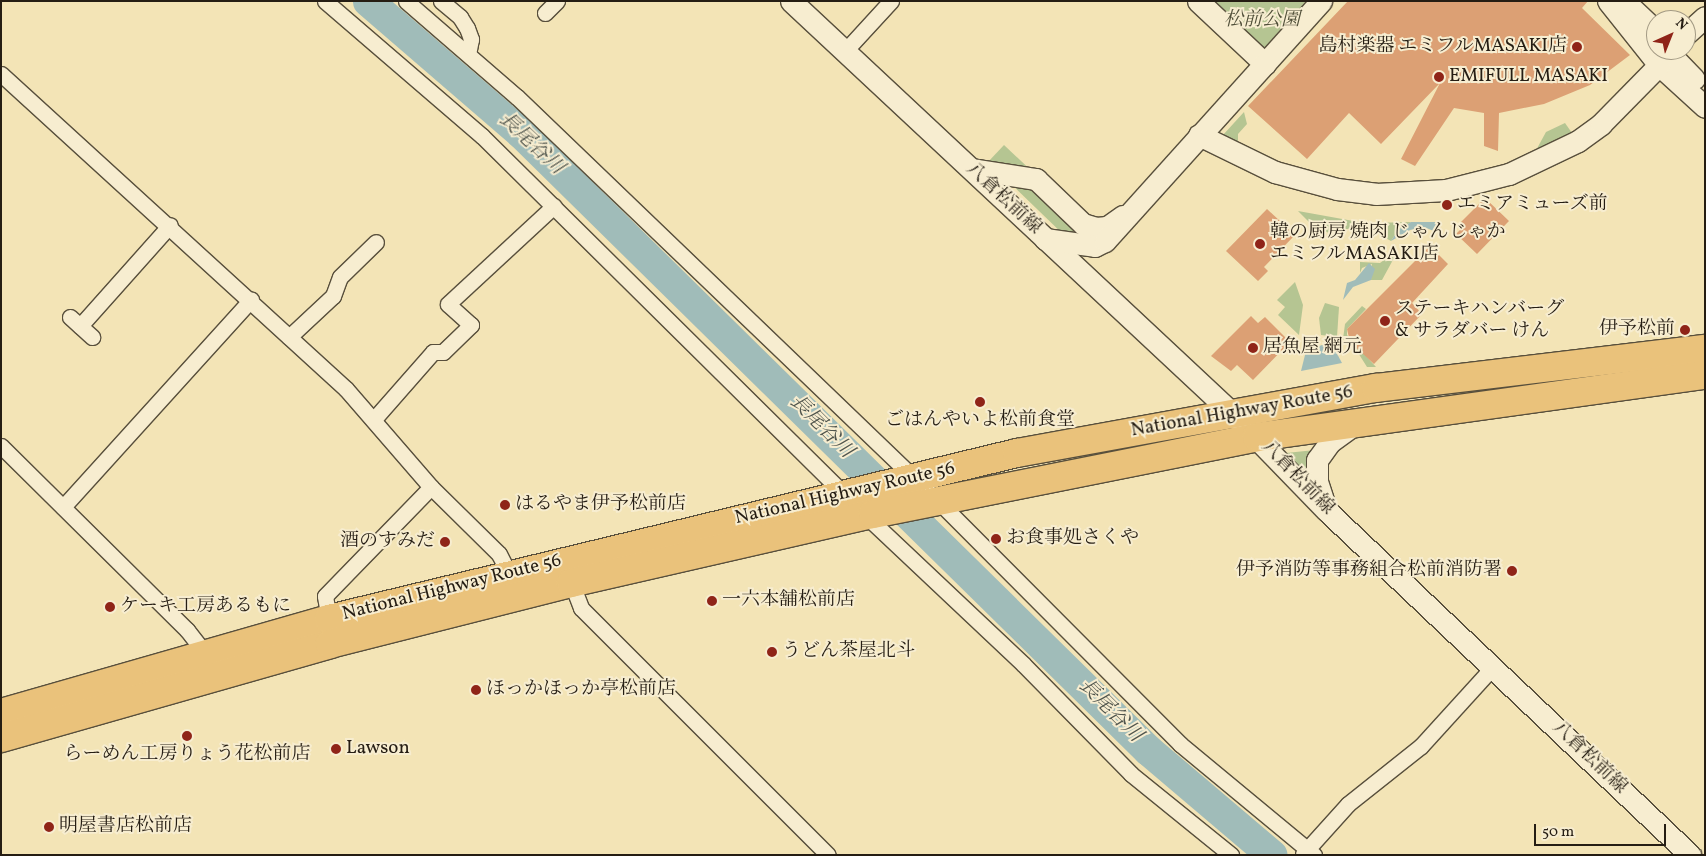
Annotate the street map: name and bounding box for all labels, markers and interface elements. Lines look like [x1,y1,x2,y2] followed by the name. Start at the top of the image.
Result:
[1224,10,1300,32] park label: 松前公園
[1646,10,1696,60] north arrow
[1671,14,1691,35] text: N
[1318,36,1567,58] place label: 島村楽器 エミフルMASAKI店
[1571,41,1583,53] marker: 島村楽器 エミフルMASAKI店
[1449,66,1608,88] place label: EMIFULL MASAKI
[1433,71,1445,83] marker: EMIFULL MASAKI
[494,108,568,180] water label: 長尾谷川
[960,158,1046,240] street label: 八倉松前線
[1457,194,1609,216] place label: エミアミューズ前
[1441,199,1453,211] marker: エミアミューズ前
[1270,222,1506,266] place label: 韓の厨房 焼肉 じゃんじゃか エミフルMASAKI店
[1254,238,1266,250] marker: 韓の厨房 焼肉 じゃんじゃか エミフルMASAKI店
[1395,299,1566,343] place label: ステーキハンバーグ & サラダバー けん
[1379,315,1391,327] marker: ステーキハンバーグ & サラダバー けん
[1599,319,1675,341] place label: 伊予松前
[1679,324,1691,336] marker: 伊予松前
[1263,337,1362,359] place label: 居魚屋 網元
[1247,342,1259,354] marker: 居魚屋 網元
[1129,381,1355,443] street label: National Highway Route 56
[784,390,858,464] water label: 長尾谷川
[974,396,986,408] marker: ごはんやいよ松前食堂
[885,410,1075,432] place label: ごはんやいよ松前食堂
[1256,436,1338,520] street label: 八倉松前線
[733,458,957,530] street label: National Highway Route 56
[515,494,686,516] place label: はるやま伊予松前店
[499,499,511,511] marker: はるやま伊予松前店
[1006,528,1139,550] place label: お食事処さくや
[340,531,435,553] place label: 酒のすみだ
[990,533,1002,545] marker: お食事処さくや
[439,536,451,548] marker: 酒のすみだ
[340,550,564,626] street label: National Highway Route 56
[1236,560,1502,582] place label: 伊予消防等事務組合松前消防署
[1506,565,1518,577] marker: 伊予消防等事務組合松前消防署
[722,590,855,612] place label: 一六本舗松前店
[706,595,718,607] marker: 一六本舗松前店
[120,596,291,618] place label: ケーキ工房あるもに
[104,601,116,613] marker: ケーキ工房あるもに
[782,641,915,663] place label: うどん茶屋北斗
[766,646,778,658] marker: うどん茶屋北斗
[1073,674,1147,748] water label: 長尾谷川
[486,679,676,701] place label: ほっかほっか亭松前店
[470,684,482,696] marker: ほっかほっか亭松前店
[1547,717,1631,799] street label: 八倉松前線
[181,730,193,742] marker: らーめん工房りょう花松前店
[346,738,410,760] place label: Lawson
[330,743,342,755] marker: Lawson
[64,744,310,766] place label: らーめん工房りょう花松前店
[1536,814,1668,846] scale bar
[59,816,192,838] place label: 明屋書店松前店
[43,821,55,833] marker: 明屋書店松前店
[1542,822,1574,843] text: 50 m

